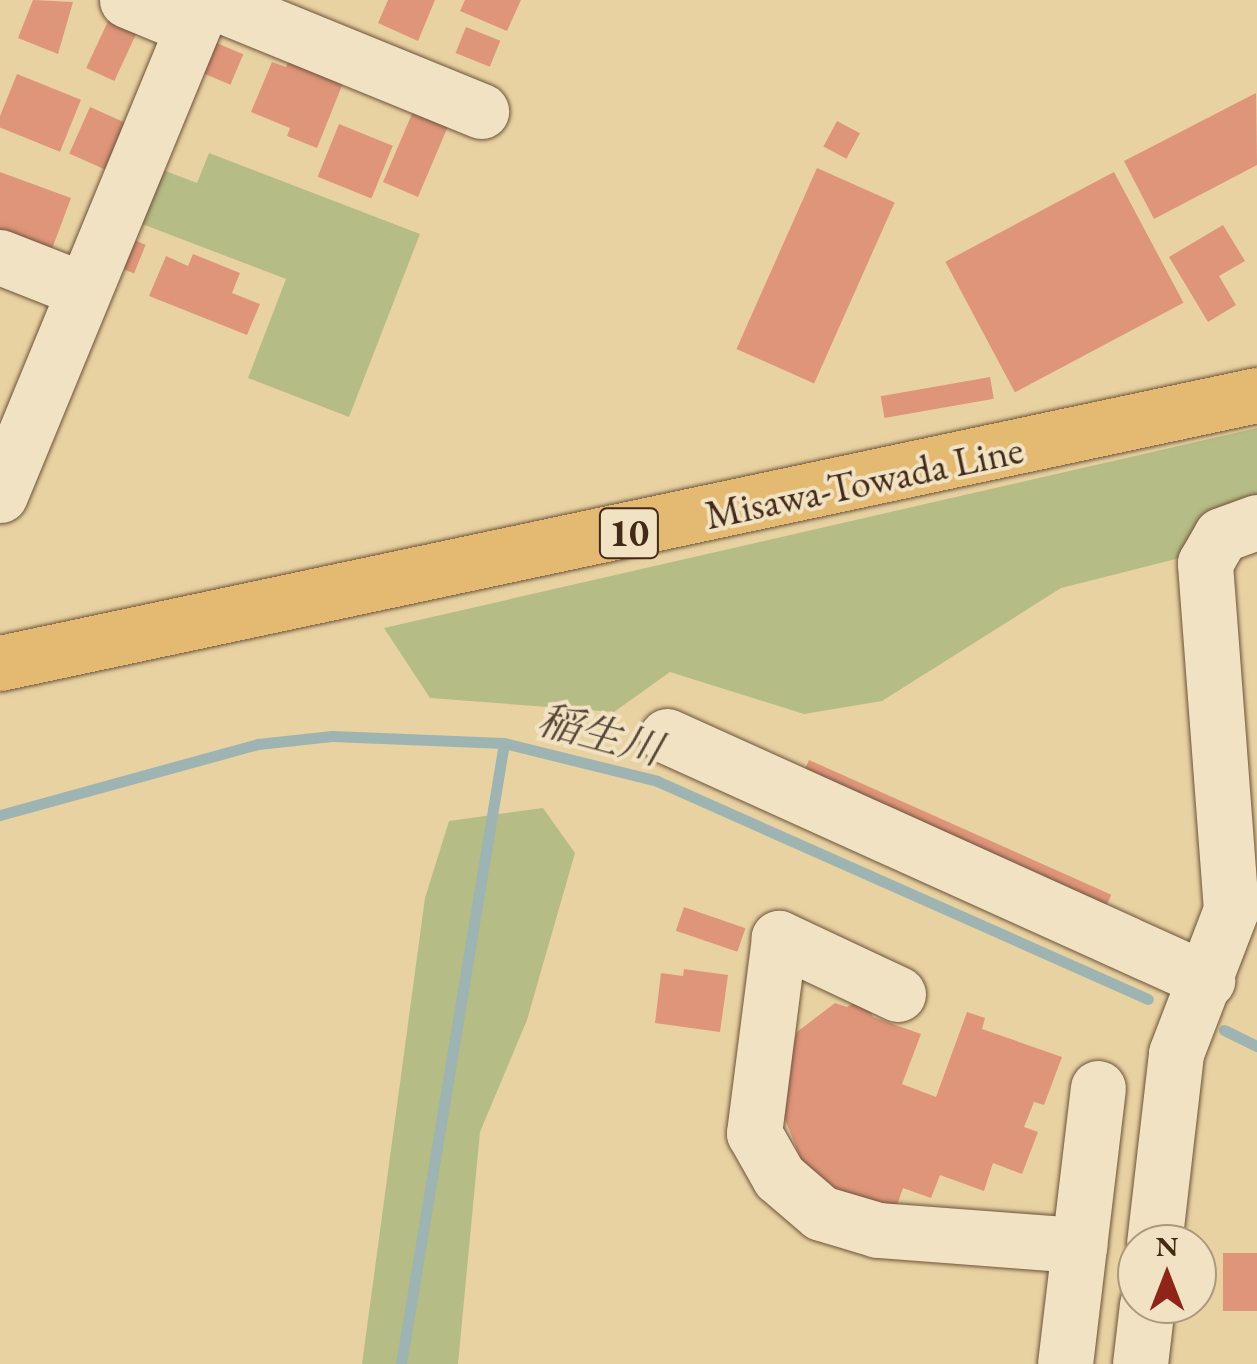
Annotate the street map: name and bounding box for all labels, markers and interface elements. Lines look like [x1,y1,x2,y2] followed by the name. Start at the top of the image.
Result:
[701,425,1027,539] street label: Misawa-Towada Line
[596,500,662,566] road number: 10
[533,694,667,776] water label: 稲生川
[1117,1224,1217,1324] north arrow
[1156,1228,1178,1264] text: N

